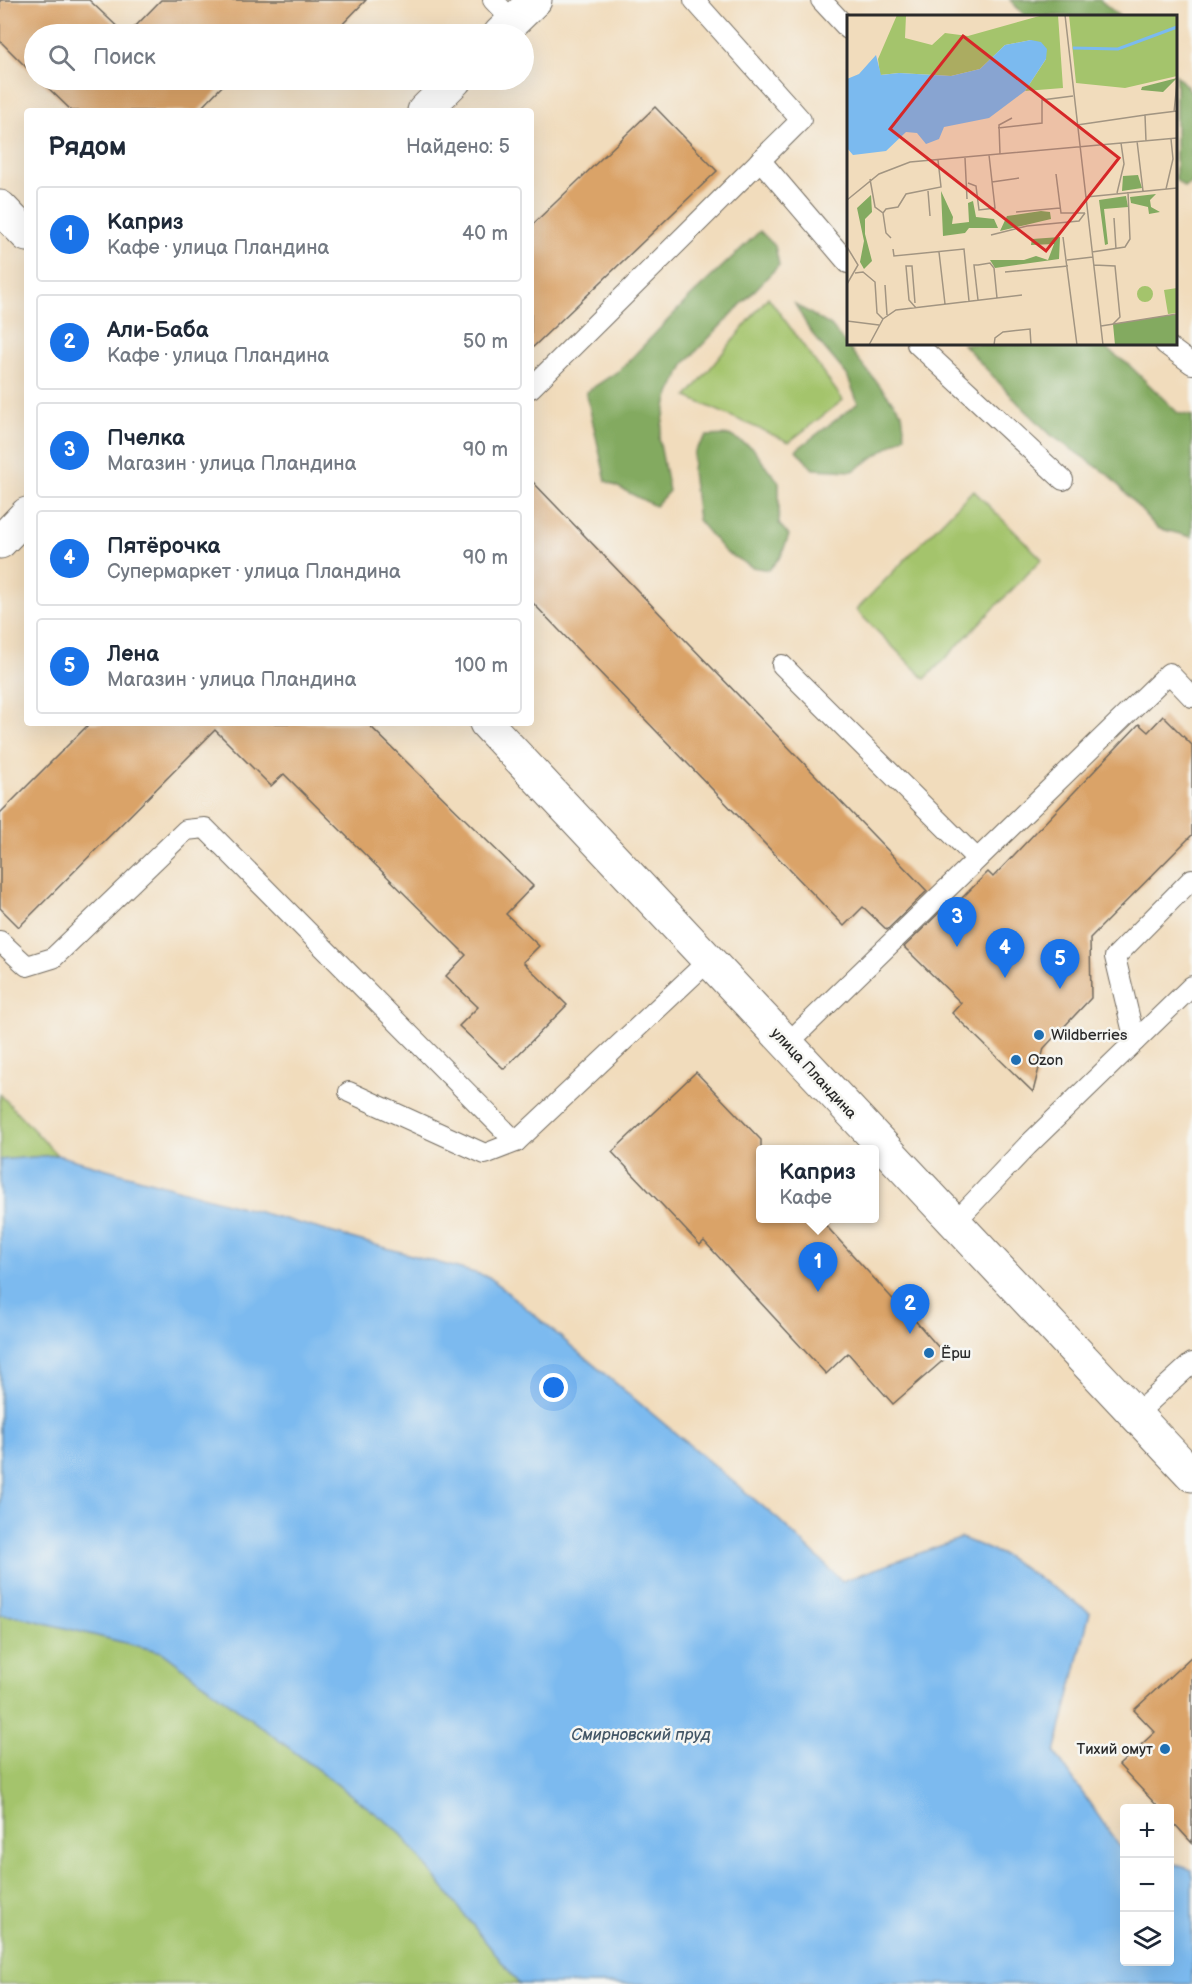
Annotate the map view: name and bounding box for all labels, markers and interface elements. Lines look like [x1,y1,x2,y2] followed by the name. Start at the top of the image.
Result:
[847,15,1177,345] inset map
[24,24,534,90] search box
[45,41,78,74] icon: search
[93,44,156,71] text: Поиск
[48,132,126,163] text: Рядом
[406,135,510,159] text: Найдено: 5
[107,209,183,236] text: Каприз
[65,222,74,246] text: 1
[462,222,508,246] text: 40 m
[107,236,329,260] text: Кафе · улица Пландина
[107,317,208,344] text: Али-Баба
[64,330,75,354] text: 2
[463,330,508,354] text: 50 m
[107,344,329,368] text: Кафе · улица Пландина
[107,425,185,452] text: Пчелка
[64,438,75,462] text: 3
[463,438,508,462] text: 90 m
[107,452,357,476] text: Магазин · улица Пландина
[107,533,220,560] text: Пятёрочка
[64,546,75,570] text: 4
[463,546,508,570] text: 90 m
[107,560,401,584] text: Супермаркет · улица Пландина
[107,641,159,668] text: Лена
[64,654,75,678] text: 5
[455,654,508,678] text: 100 m
[107,668,357,692] text: Магазин · улица Пландина
[938,898,976,947] pin: 3
[986,928,1024,978] pin: 4
[1040,940,1080,989] pin: 5
[767,1024,861,1123] street label: улица Пландина
[1051,1026,1128,1045] place label: Wildberries
[1032,1028,1046,1042] marker: Wildberries
[1028,1051,1063,1070] place label: Ozon
[1009,1053,1023,1067] marker: Ozon
[756,1145,879,1223] popup
[779,1159,856,1186] text: Каприз
[779,1186,832,1210] text: Кафе
[798,1242,838,1292] pin: 1
[890,1284,930,1334] pin: 2
[941,1344,971,1363] place label: Ёрш
[922,1346,936,1360] marker: Ёрш
[539,1373,568,1402] your location
[571,1726,711,1745] water label: Смирновский пруд
[1077,1740,1153,1759] place label: Тихий омут
[1158,1742,1172,1756] marker: Тихий омут
[1120,1804,1174,1966] map controls
[1120,1804,1174,1858] button: +
[1120,1858,1174,1912] button: −
[1120,1912,1174,1966] button: layers

